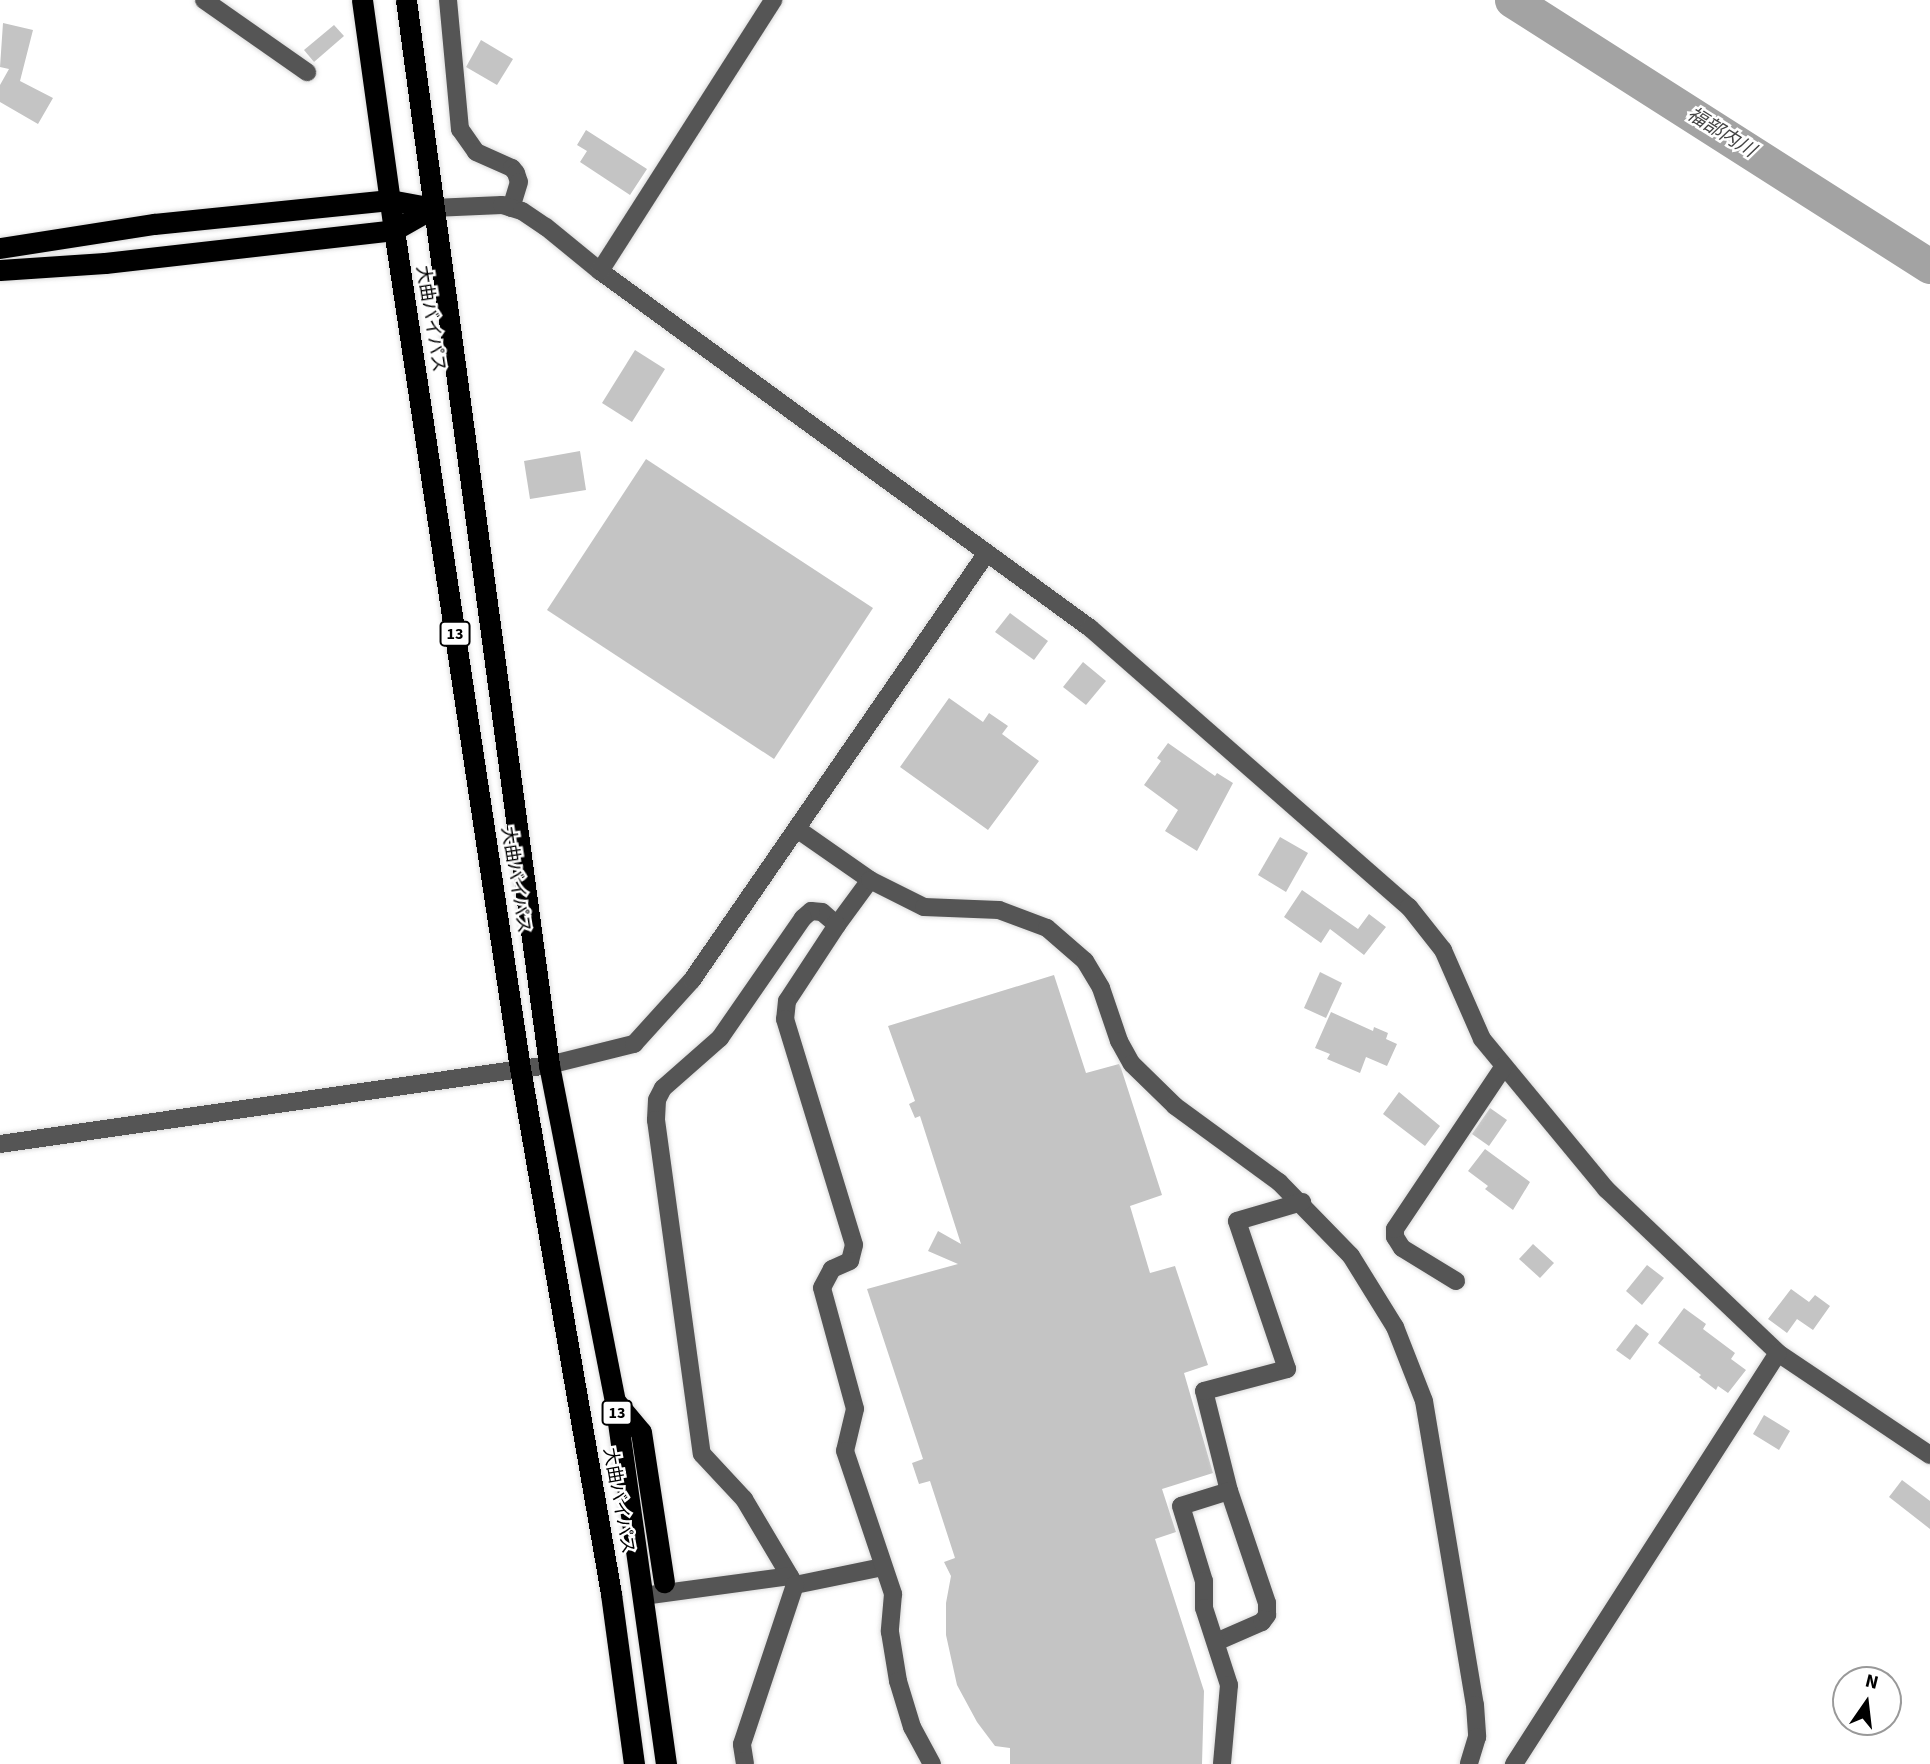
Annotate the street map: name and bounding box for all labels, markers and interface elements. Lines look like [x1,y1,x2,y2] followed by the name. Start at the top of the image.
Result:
[1683,103,1759,163] water label: 福部内川
[411,264,449,374] street label: 大曲バイパス
[439,622,471,646] road number: 13
[496,825,534,935] street label: 大曲バイパス
[601,1400,633,1426] road number: 13
[598,1446,638,1556] street label: 大曲バイパス
[1832,1666,1902,1736] north arrow
[1862,1667,1881,1697] text: N

